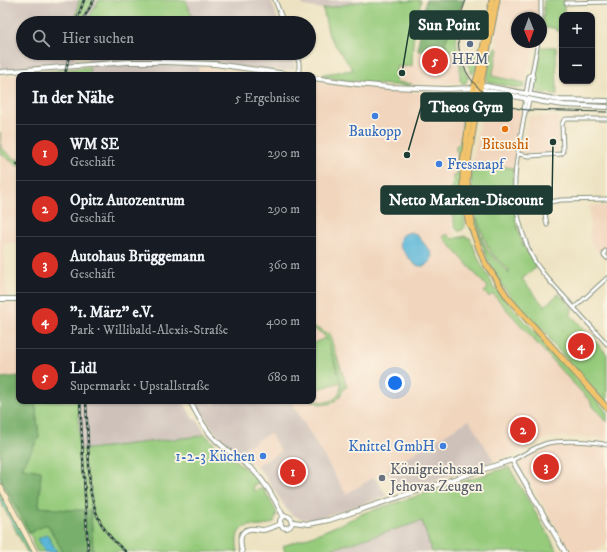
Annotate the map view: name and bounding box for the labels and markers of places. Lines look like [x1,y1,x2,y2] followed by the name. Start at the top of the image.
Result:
[410,11,488,39] callout: Sun Point
[465,39,475,49] marker: HEM
[422,46,448,76] pin: 5
[452,50,489,69] place label: HEM
[421,93,512,121] callout: Theos Gym
[370,111,380,121] marker: Baukopp
[349,122,402,141] place label: Baukopp
[500,124,510,134] marker: Bitsushi
[481,135,529,154] place label: Bitsushi
[447,155,506,174] place label: Fressnapf
[434,159,444,169] marker: Fressnapf
[381,186,552,214] callout: Netto Marken-Discount
[568,331,594,361] pin: 4
[510,415,536,445] pin: 2
[348,437,435,456] place label: Knittel GmbH
[438,441,448,451] marker: Knittel GmbH
[175,447,255,466] place label: 1-2-3 Küchen
[258,451,268,461] marker: 1-2-3 Küchen
[533,452,559,482] pin: 3
[280,457,306,487] pin: 1
[388,460,484,496] place label: Königreichssaal Jehovas Zeugen
[377,473,387,483] marker: Königreichssaal Jehovas Zeugen

